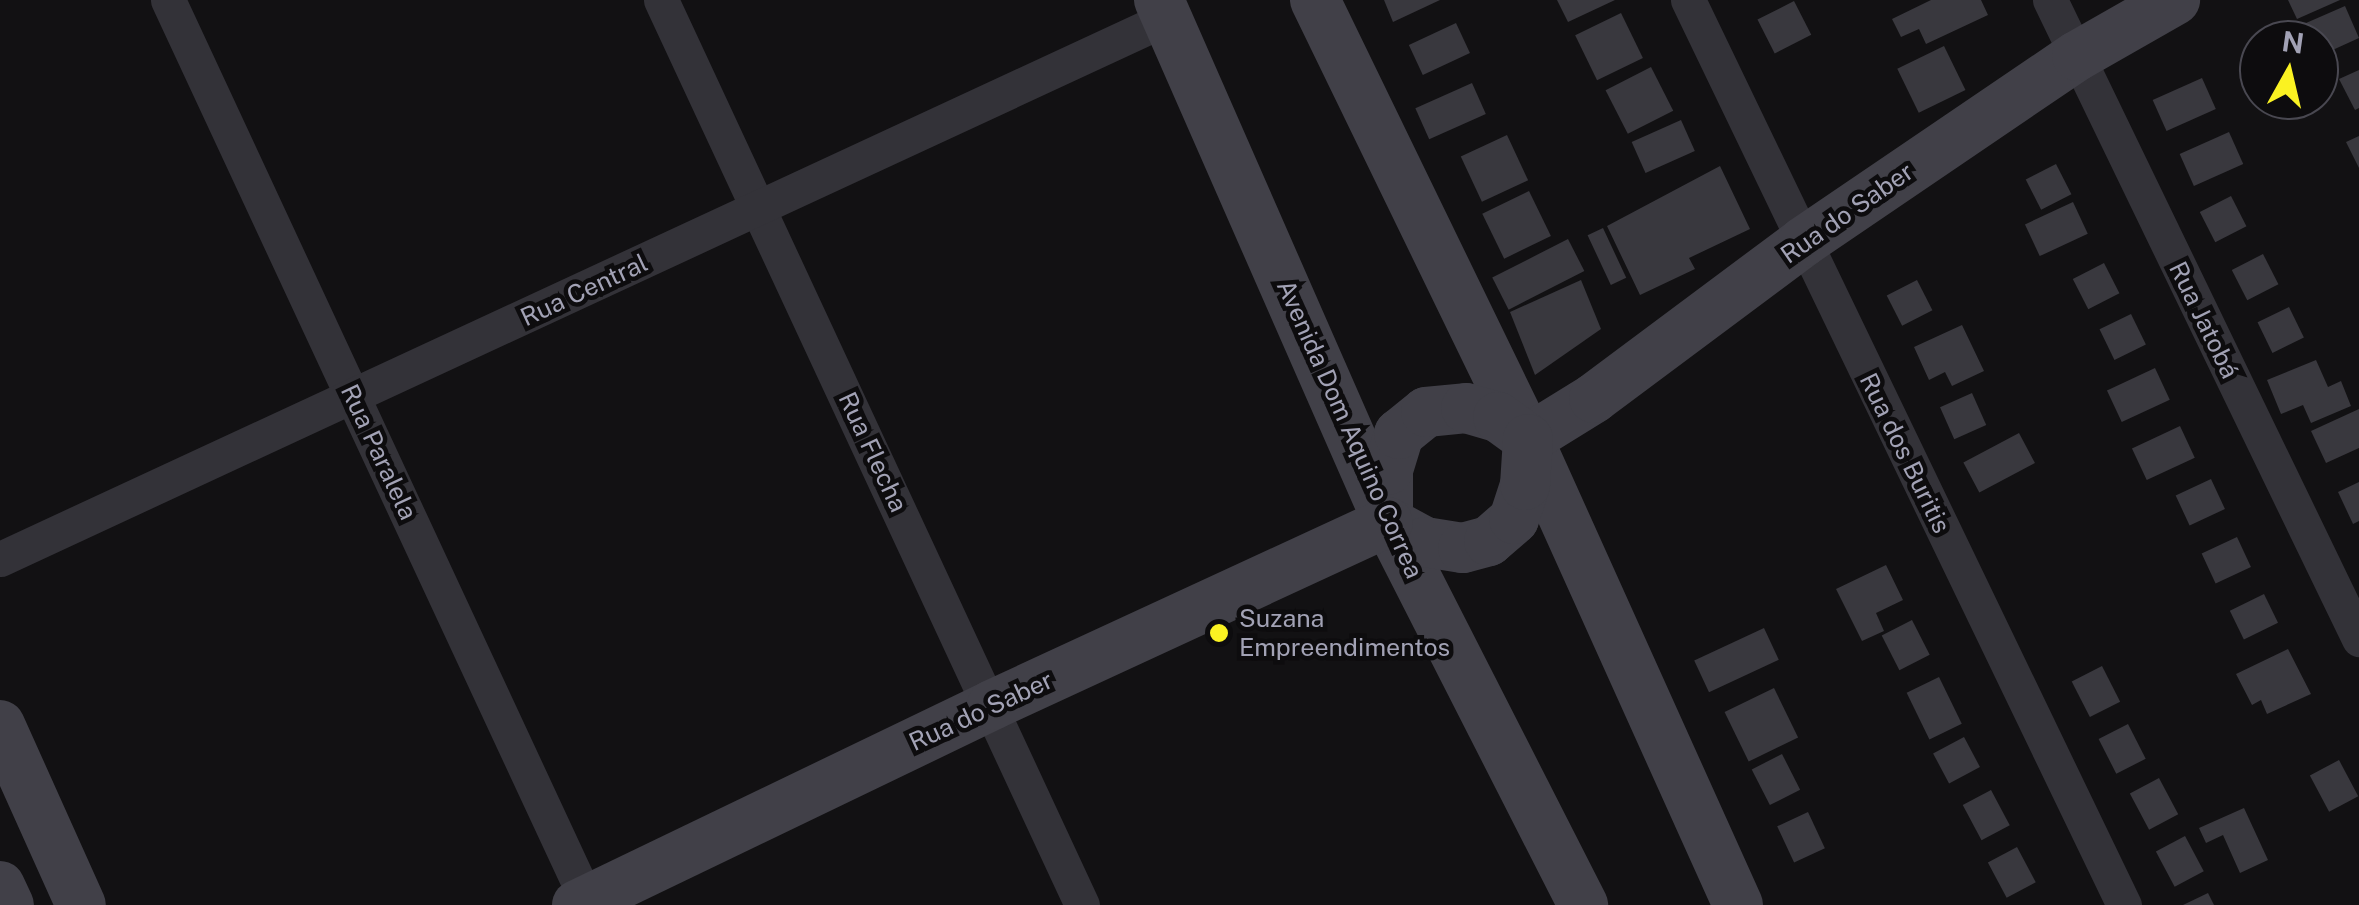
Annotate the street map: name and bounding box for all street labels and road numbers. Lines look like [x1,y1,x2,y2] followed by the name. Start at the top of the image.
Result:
[1775,156,1919,270] street label: Rua do Saber
[516,248,652,332] street label: Rua Central
[2163,257,2245,383] street label: Rua Jatobá
[1270,275,1430,583] street label: Avenida Dom Aquino Correa
[1853,368,1957,538] street label: Rua dos Buritis
[335,379,423,525] street label: Rua Paralela
[832,387,914,517] street label: Rua Flecha
[904,665,1058,757] street label: Rua do Saber

